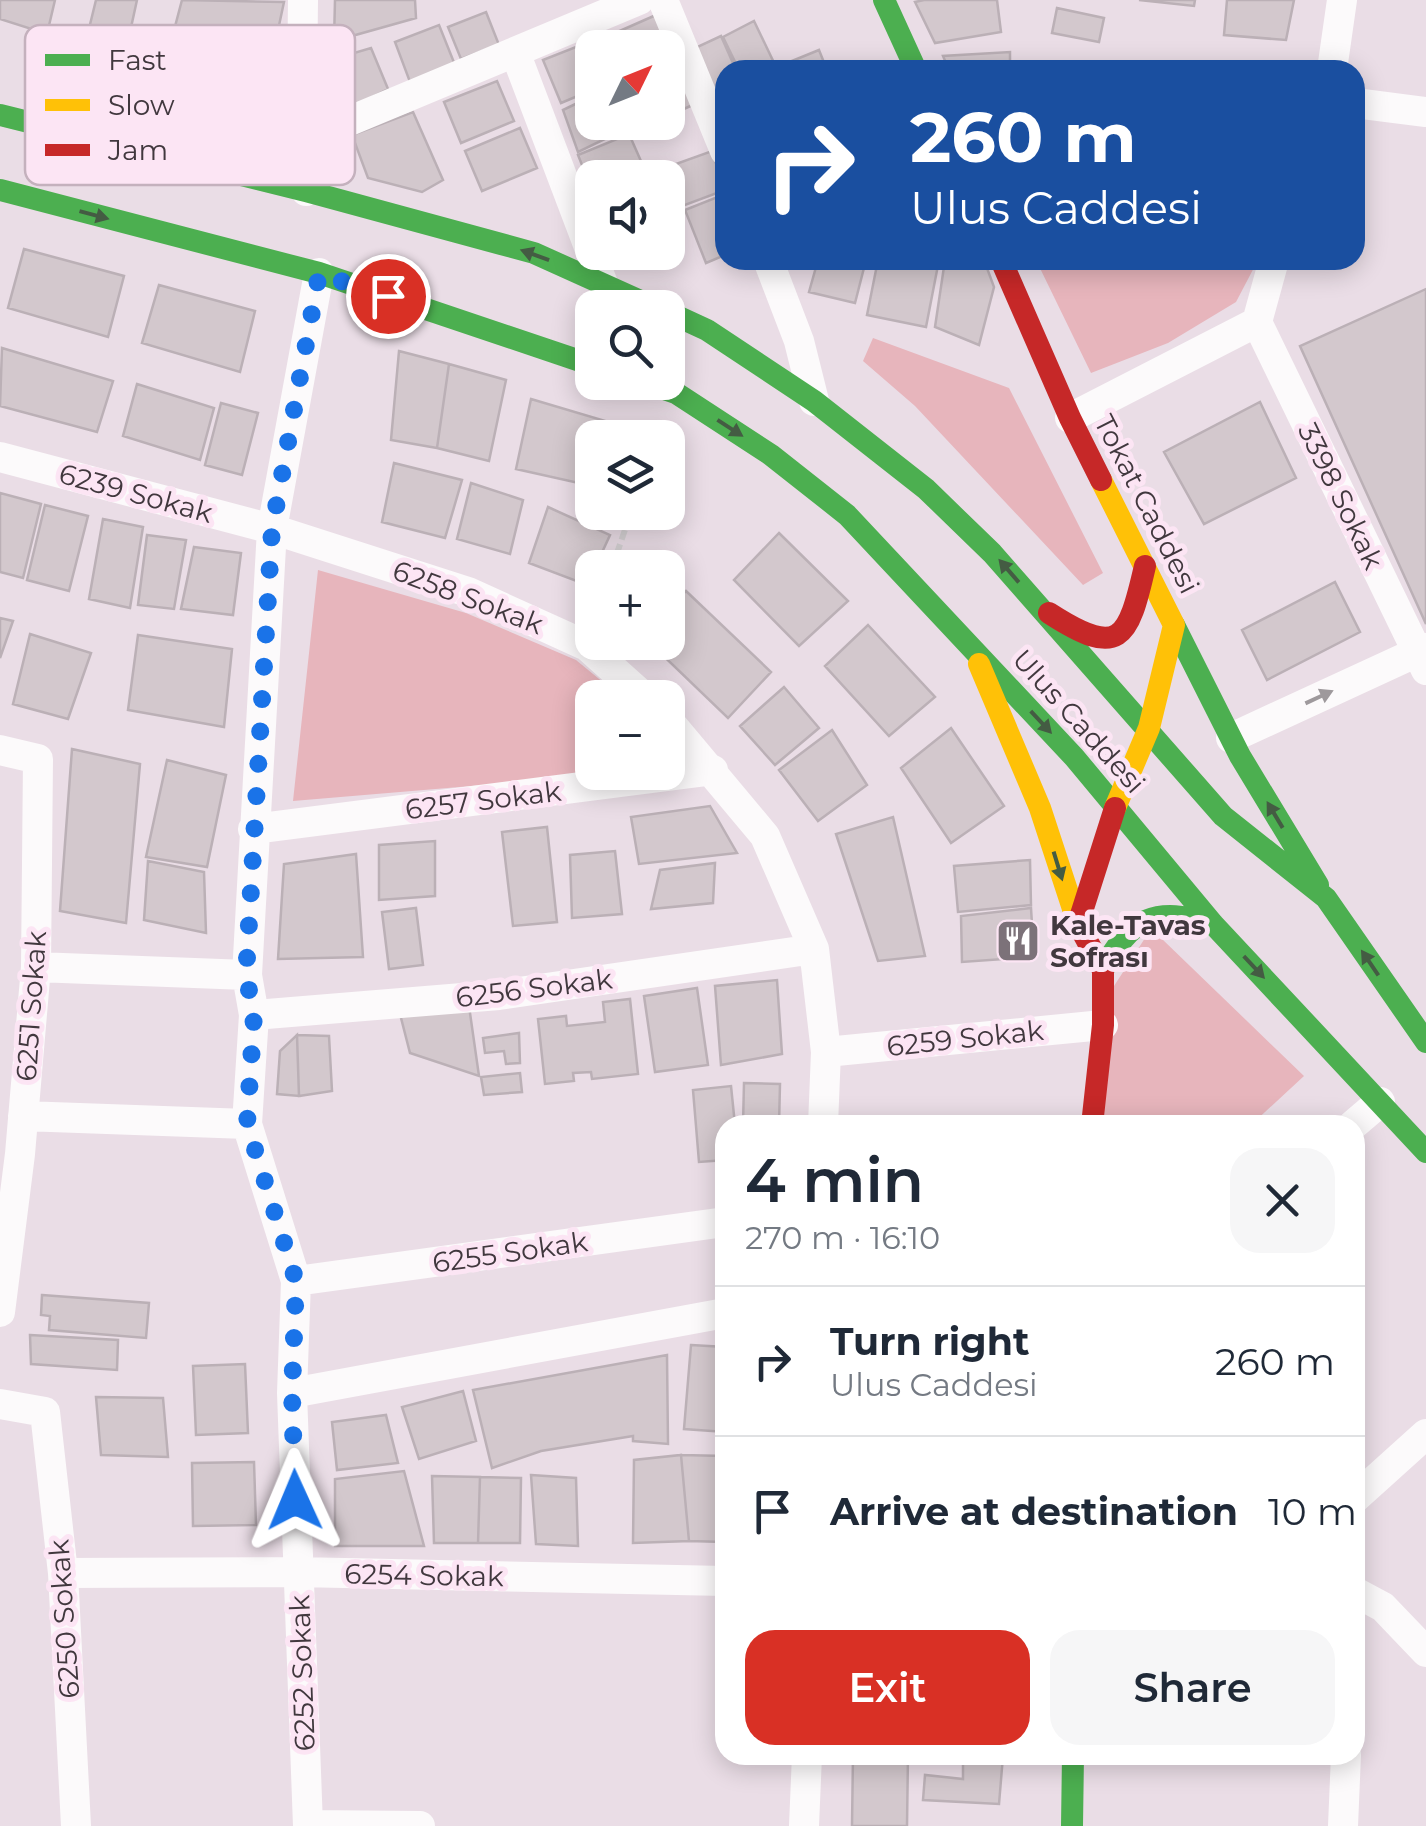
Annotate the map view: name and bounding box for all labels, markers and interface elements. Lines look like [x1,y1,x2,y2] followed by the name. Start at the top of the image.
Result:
[25,25,355,185] legend
[575,30,685,140] north arrow
[575,30,685,790] map controls
[108,43,167,77] text: Fast
[108,88,175,122] text: Slow
[910,94,1137,180] text: 260 m
[745,100,875,230] icon: right
[107,133,168,167] text: Jam
[575,160,685,270] button: sound
[910,180,1202,235] text: Ulus Caddesi
[79,207,110,223] one-way arrow
[519,247,549,262] one-way arrow
[346,254,431,339] pin
[361,269,416,324] icon: arrive
[575,290,685,400] button: search
[1087,409,1207,599] street label: Tokat Caddesi
[1291,417,1391,575] street label: 3398 Sokak
[716,418,743,436] one-way arrow
[575,420,685,530] button: layers
[55,456,217,530] street label: 6239 Sokak
[575,550,685,660] button: +
[388,553,548,641] street label: 6258 Sokak
[998,559,1020,584] one-way arrow
[1006,642,1152,800] street label: Ulus Caddesi
[575,680,685,790] button: −
[1304,689,1334,705] one-way arrow
[1029,710,1052,734] one-way arrow
[403,774,563,826] street label: 6257 Sokak
[1267,801,1284,829] one-way arrow
[1051,851,1066,882] one-way arrow
[1050,908,1206,974] place label: Kale-Tavas Sofrası
[995,918,1041,964] restaurant icon: Kale-Tavas Sofrası
[9,929,53,1082] street label: 6251 Sokak
[1361,949,1380,976] one-way arrow
[1242,955,1265,979] one-way arrow
[454,961,615,1014] street label: 6256 Sokak
[885,1013,1045,1063] street label: 6259 Sokak
[745,1144,924,1217] text: 4 min
[1230,1148,1335,1253] button: close
[745,1218,940,1257] text: 270 m · 16:10
[430,1224,590,1280] street label: 6255 Sokak
[830,1318,1029,1365] text: Turn right
[745,1334,800,1389] icon: right
[1215,1338,1335,1385] text: 260 m
[830,1365,1038,1404] text: Ulus Caddesi
[243,1448,347,1552] position arrow
[745,1484,800,1539] icon: arrive
[830,1488,1238,1535] text: Arrive at destination
[1268,1488,1357,1535] text: 10 m
[41,1538,87,1700] street label: 6250 Sokak
[344,1557,504,1593] street label: 6254 Sokak
[282,1594,322,1752] street label: 6252 Sokak
[745,1630,1030,1745] button: Exit
[1050,1630,1335,1745] button: Share

